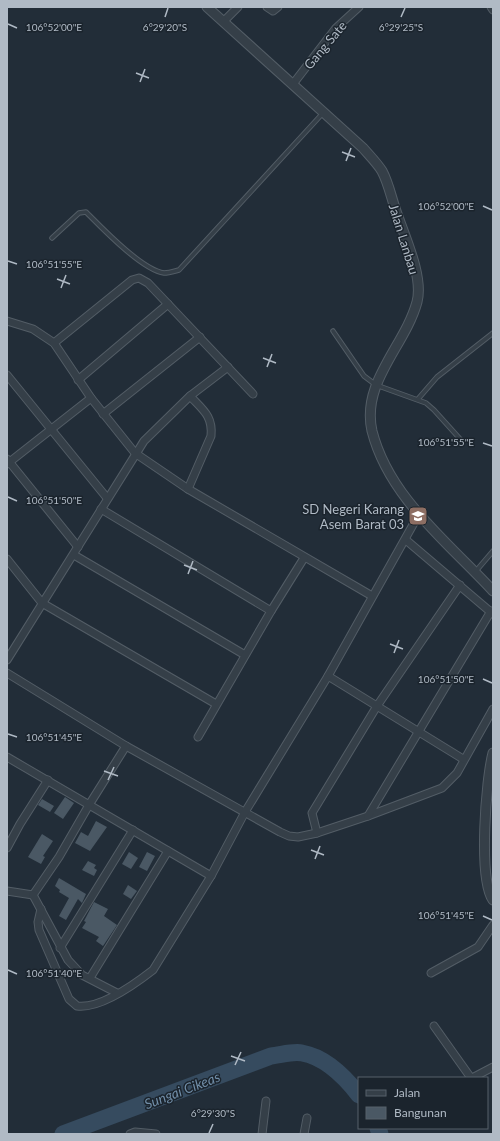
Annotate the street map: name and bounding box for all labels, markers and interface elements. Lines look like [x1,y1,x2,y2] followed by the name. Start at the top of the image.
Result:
[300,18,350,72] street label: Gang Sate
[26,21,82,33] text: 106°52'00"E
[143,21,187,33] text: 6°29'20"S
[379,21,423,33] text: 6°29'25"S
[418,200,474,212] text: 106°52'00"E
[386,202,422,276] street label: Jalan Lanbau
[26,258,82,270] text: 106°51'55"E
[418,436,474,448] text: 106°51'55"E
[26,494,82,506] text: 106°51'50"E
[302,501,404,532] place label: SD Negeri Karang Asem Barat 03
[407,505,429,527] school or university icon: SD Negeri Karang Asem Barat 03
[418,673,474,685] text: 106°51'50"E
[26,731,82,743] text: 106°51'45"E
[418,909,474,921] text: 106°51'45"E
[26,967,82,979] text: 106°51'40"E
[142,1068,223,1112] water label: Sungai Cikeas
[358,1077,488,1129] legend
[394,1085,420,1100] text: Jalan
[394,1105,447,1120] text: Bangunan
[191,1107,235,1119] text: 6°29'30"S

